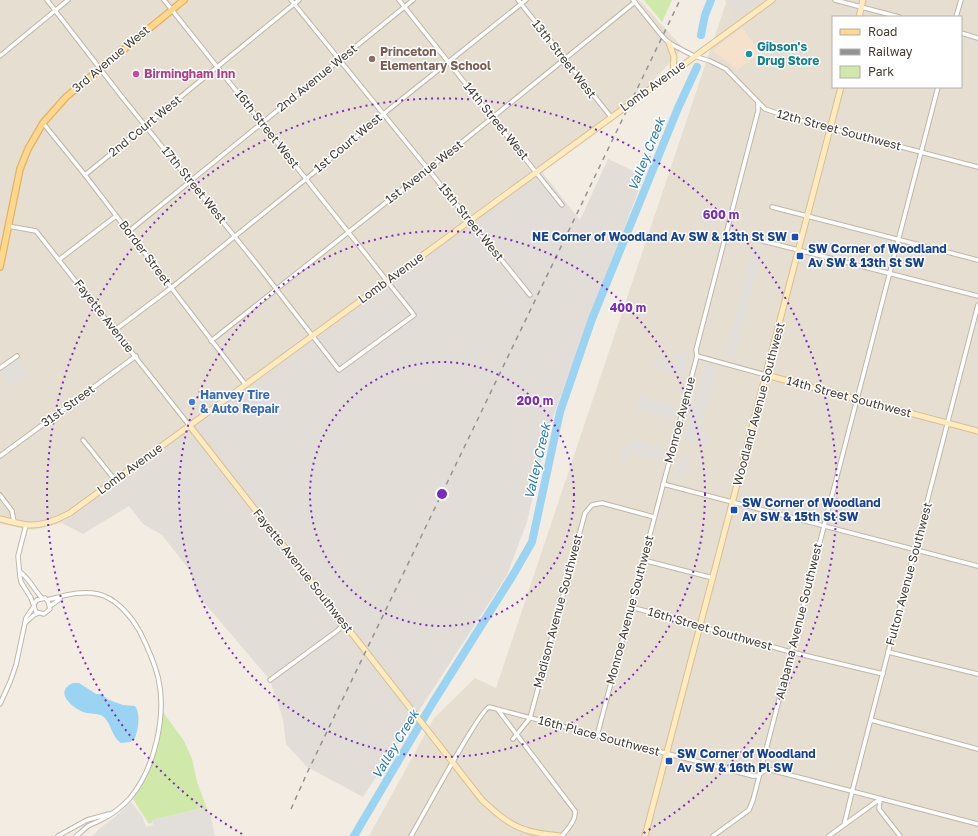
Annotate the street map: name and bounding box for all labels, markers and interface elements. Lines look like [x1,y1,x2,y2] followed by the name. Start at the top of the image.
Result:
[529,16,600,101] street label: 13th Street West
[832,16,962,88] legend
[69,22,153,95] street label: 3rd Avenue West
[868,24,897,39] text: Road
[757,39,819,68] place label: Gibson's Drug Store
[273,40,360,115] street label: 2nd Avenue West
[380,44,491,73] place label: Princeton Elementary School
[868,44,913,59] text: Railway
[744,49,754,59] marker: Gibson's Drug Store
[367,54,377,64] marker: Princeton Elementary School
[617,57,688,114] street label: Lomb Avenue
[868,64,894,79] text: Park
[144,66,235,81] place label: Birmingham Inn
[131,69,141,79] marker: Birmingham Inn
[460,79,533,163] street label: 14th Street West
[232,86,303,171] street label: 16th Street West
[105,92,184,160] street label: 2nd Court West
[775,106,903,153] street label: 12th Street Southwest
[310,110,385,176] street label: 1st Court West
[624,114,669,193] water label: Valley Creek
[382,136,466,207] street label: 1st Avenue West
[159,143,230,226] street label: 17th Street West
[435,180,507,264] street label: 15th Street West
[703,207,739,222] text: 600 m
[116,217,175,288] street label: Border Street
[532,229,787,244] place label: NE Corner of Woodland Av SW & 13th St SW
[790,232,800,242] marker: NE Corner of Woodland Av SW & 13th St SW
[808,241,947,270] place label: SW Corner of Woodland Av SW & 13th St SW
[355,249,426,306] street label: Lomb Avenue
[795,251,805,261] marker: SW Corner of Woodland Av SW & 13th St SW
[71,276,138,355] street label: Fayette Avenue
[610,300,646,315] text: 400 m
[729,320,788,487] street label: Woodland Avenue Southwest
[785,373,913,420] street label: 14th Street Southwest
[661,375,698,465] street label: Monroe Avenue
[38,381,98,430] street label: 31st Street
[200,387,280,416] place label: Hanvey Tire & Auto Repair
[517,393,553,408] text: 200 m
[187,397,197,407] marker: Hanvey Tire & Auto Repair
[520,420,554,501] water label: Valley Creek
[94,440,165,497] street label: Lomb Avenue
[435,487,449,501] centre of rings
[742,495,881,524] place label: SW Corner of Woodland Av SW & 15th St SW
[882,500,935,647] street label: Fulton Avenue Southwest
[729,505,739,515] marker: SW Corner of Woodland Av SW & 15th St SW
[250,506,357,636] street label: Fayette Avenue Southwest
[530,532,585,690] street label: Madison Avenue Southwest
[602,533,657,686] street label: Monroe Avenue Southwest
[772,541,825,700] street label: Alabama Avenue Southwest
[646,604,774,654] street label: 16th Street Southwest
[368,705,423,781] water label: Valley Creek
[537,712,662,759] street label: 16th Place Southwest
[677,746,816,775] place label: SW Corner of Woodland Av SW & 16th Pl SW
[664,756,674,766] marker: SW Corner of Woodland Av SW & 16th Pl SW

